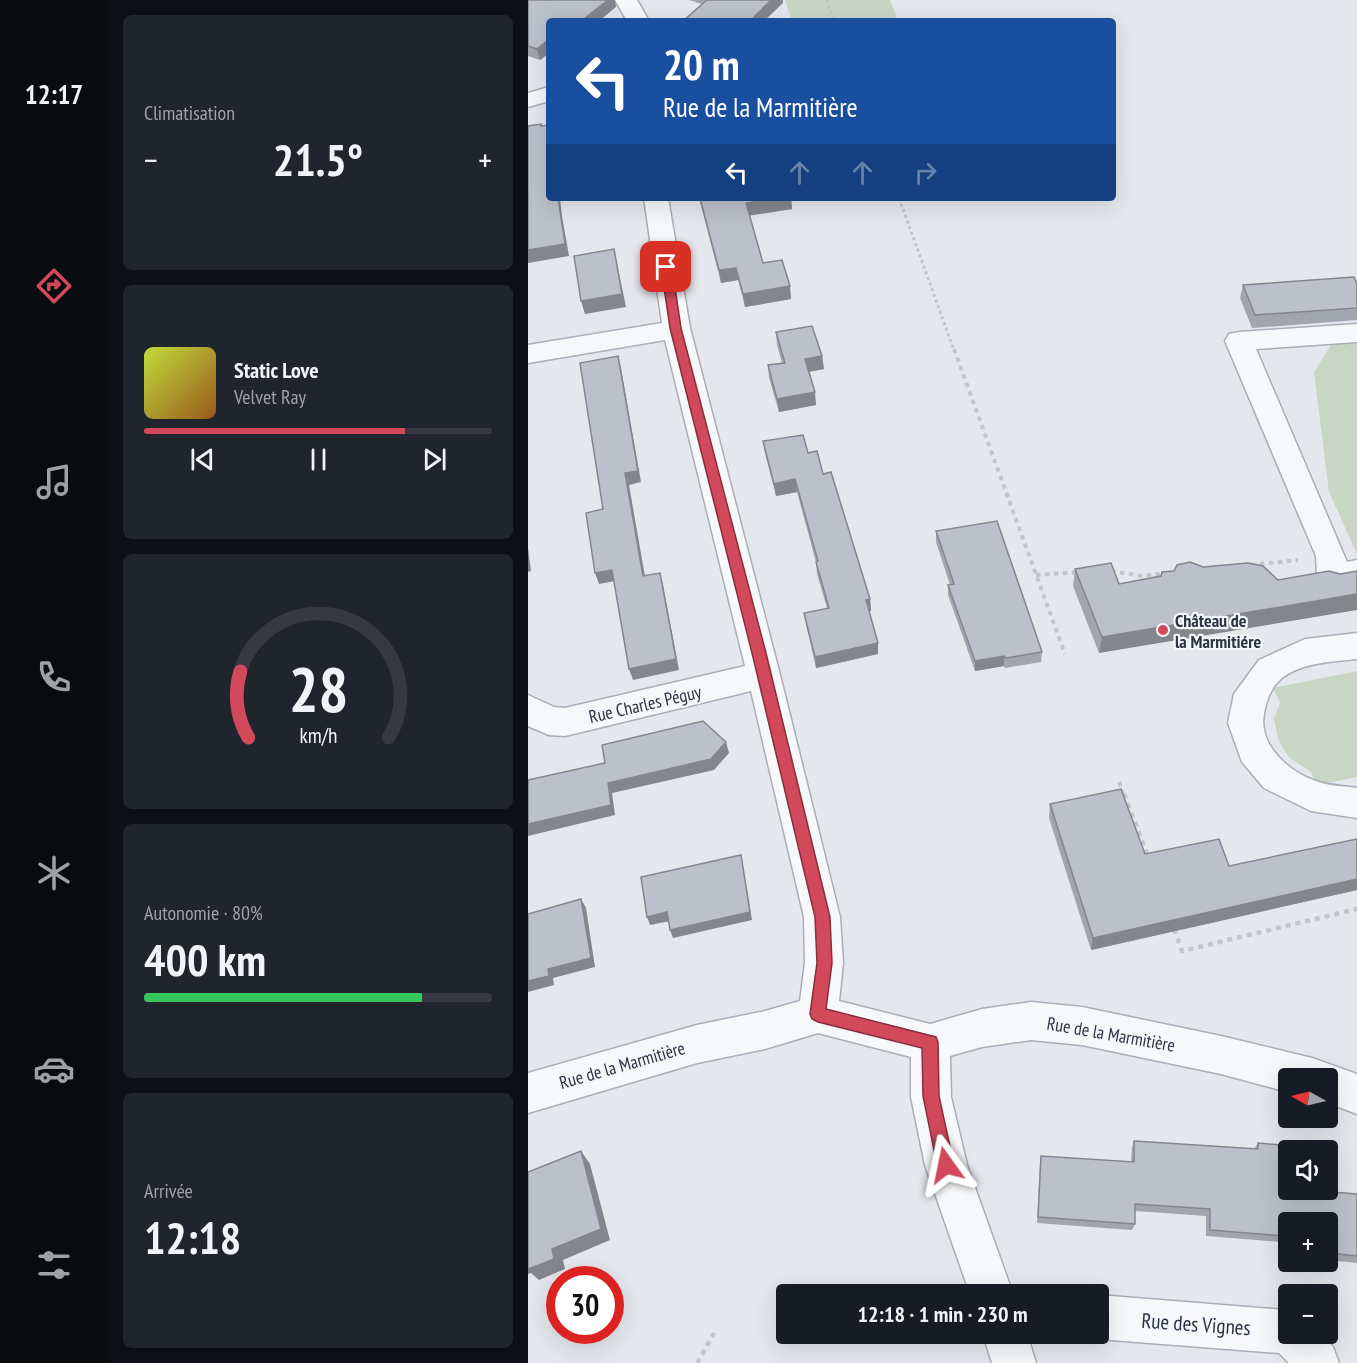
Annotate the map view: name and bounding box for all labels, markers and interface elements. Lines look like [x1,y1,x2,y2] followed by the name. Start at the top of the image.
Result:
[663,37,740,92] text: 20 m
[564,42,642,120] icon: left
[25,77,83,111] text: 12:17
[663,90,858,124] text: Rue de la Marmitière
[144,100,235,126] text: Climatisation
[273,130,363,188] text: 21.5°
[144,138,158,181] text: −
[478,138,492,181] text: +
[720,156,753,189] icon: left
[783,156,816,189] icon: ahead
[846,156,879,189] icon: ahead
[909,156,942,189] icon: right
[640,241,691,292] pin
[649,250,682,283] icon: arrive
[33,265,75,307] icon: directions
[234,356,319,384] text: Static Love
[234,384,306,410] text: Velvet Ray
[186,443,219,476] icon: previous
[302,443,335,476] icon: pause
[418,443,451,476] icon: next
[33,461,75,503] icon: music
[1175,609,1261,653] place label: Château de la Marmitiére
[1156,623,1170,637] marker: Château de la Marmitiére
[288,649,348,730] text: 28
[33,656,75,698] icon: phone
[586,680,704,728] street label: Rue Charles Péguy
[299,722,337,750] text: km/h
[33,852,75,894] icon: climate
[144,900,263,926] text: Autonomie · 80%
[144,930,266,988] text: 400 km
[1045,1011,1177,1057] street label: Rue de la Marmitière
[556,1036,688,1094] street label: Rue de la Marmitière
[33,1048,75,1090] icon: car
[1278,1068,1338,1128] north arrow
[1278,1068,1338,1344] map controls
[914,1133,978,1197] position arrow
[1278,1140,1338,1200] button: sound
[144,1178,193,1204] text: Arrivée
[144,1208,241,1266] text: 12:18
[1278,1212,1338,1272] button: +
[33,1244,75,1286] icon: filters
[546,1266,624,1344] speed limit sign: 30
[1278,1284,1338,1344] button: −
[857,1300,1028,1328] text: 12:18 · 1 min · 230 m
[1140,1307,1252,1341] street label: Rue des Vignes

